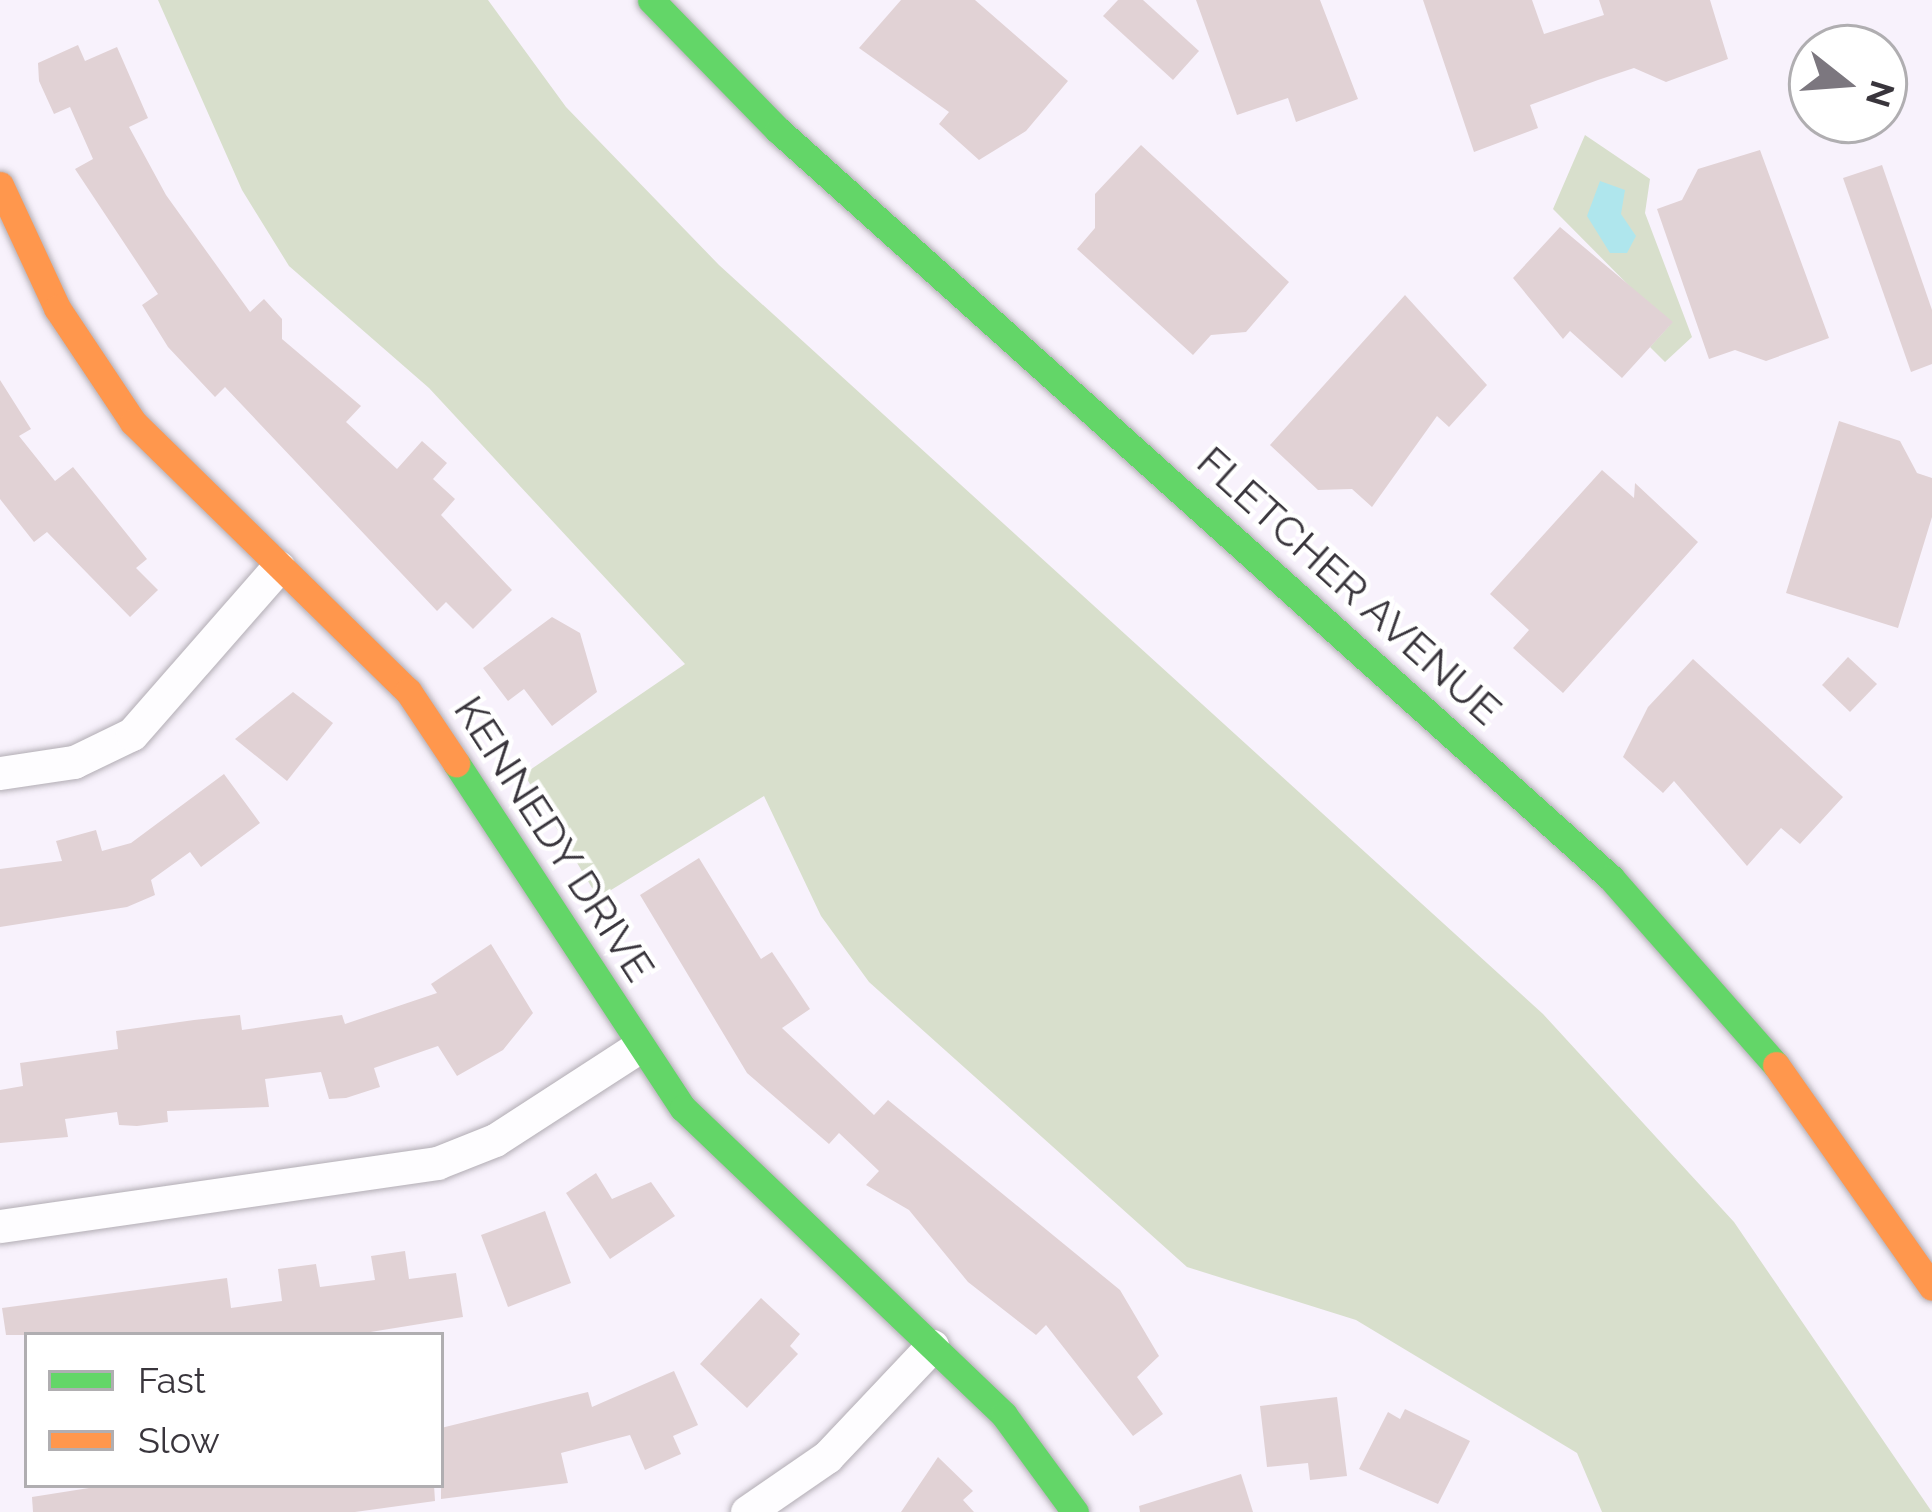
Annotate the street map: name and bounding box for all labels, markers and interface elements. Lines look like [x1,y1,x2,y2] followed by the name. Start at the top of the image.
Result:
[1788,24,1908,144] north arrow
[1858,76,1902,112] text: N
[1186,436,1512,736] street label: FLETCHER AVENUE
[443,686,665,992] street label: KENNEDY DRIVE
[24,1332,444,1488] legend
[138,1359,206,1401] text: Fast
[138,1419,220,1461] text: Slow

